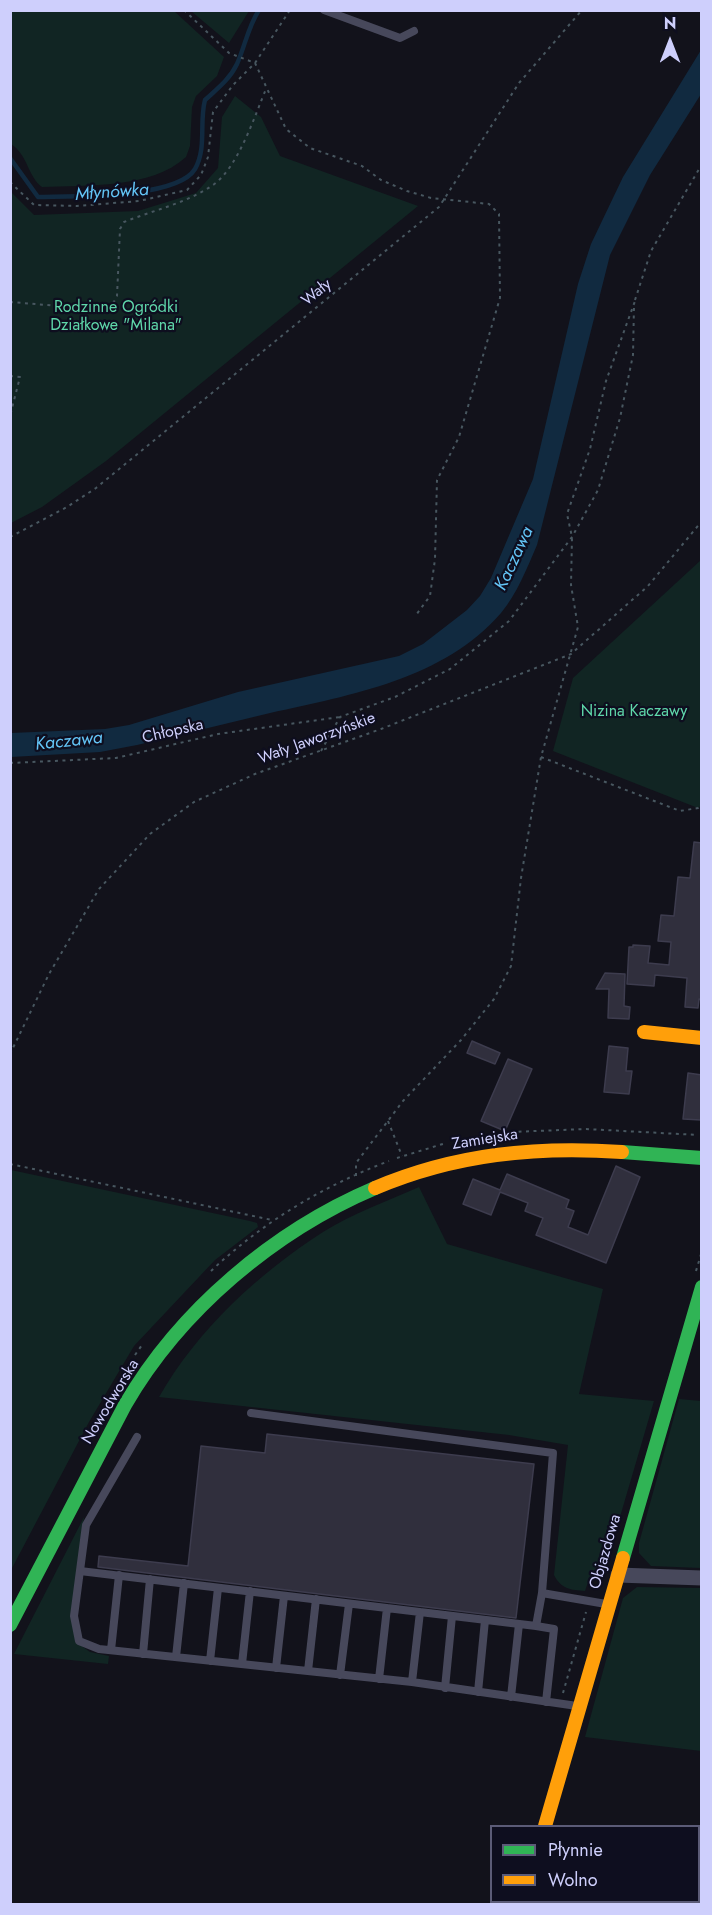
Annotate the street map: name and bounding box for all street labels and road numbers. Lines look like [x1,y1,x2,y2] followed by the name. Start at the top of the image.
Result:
[298,275,336,311] street label: Wały
[256,709,378,769] street label: Wały Jaworzyńskie
[141,716,205,748] street label: Chłopska
[451,1125,519,1155] street label: Zamiejska
[78,1356,144,1448] street label: Nowodworska
[586,1512,626,1592] street label: Objazdowa

